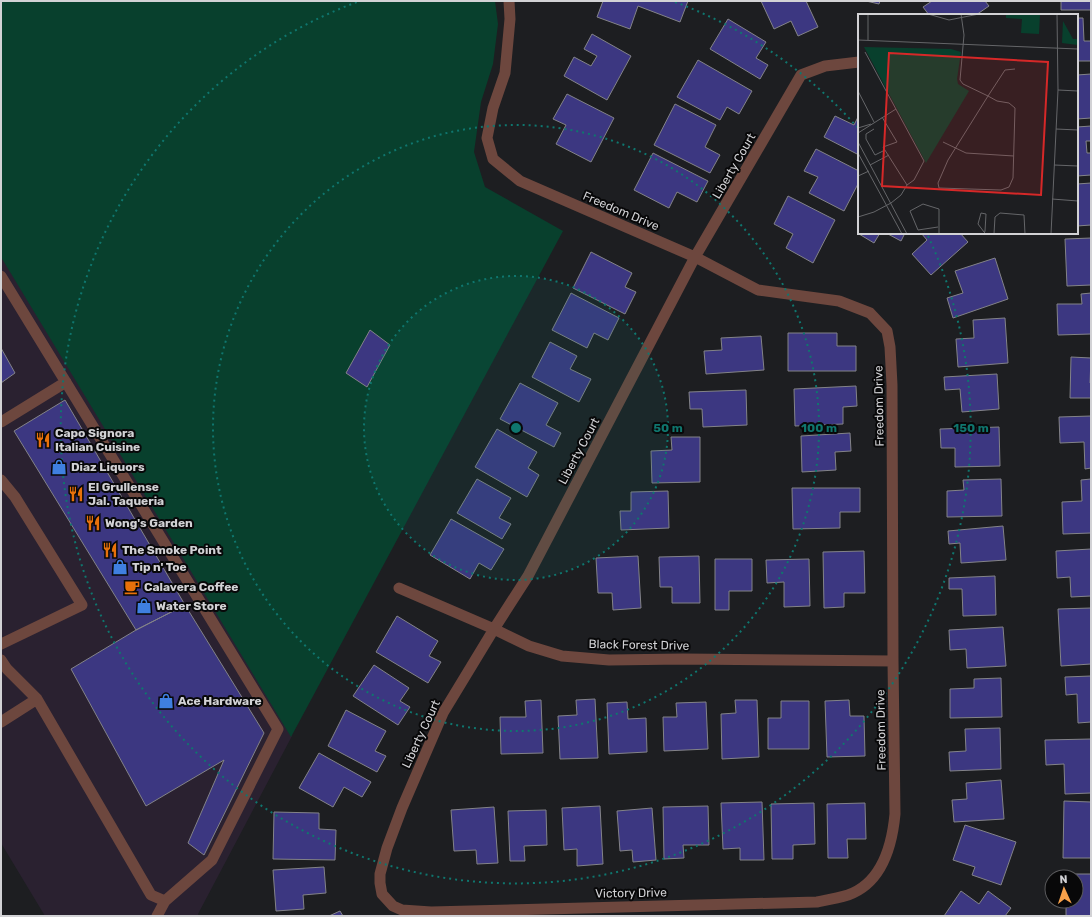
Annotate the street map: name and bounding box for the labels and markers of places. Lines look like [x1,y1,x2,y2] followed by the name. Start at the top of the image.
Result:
[509,421,523,435] centre of rings
[55,426,140,454] place label: Capo Signora Italian Cuisine
[34,431,52,449] restaurant icon: Capo Signora Italian Cuisine
[50,458,68,476] shop icon: Diaz Liquors
[71,460,145,474] place label: Diaz Liquors
[88,480,164,508] place label: El Grullense Jal. Taqueria
[67,485,85,503] restaurant icon: El Grullense Jal. Taqueria
[84,514,102,532] restaurant icon: Wong's Garden
[105,516,193,530] place label: Wong's Garden
[101,541,119,559] restaurant icon: The Smoke Point
[122,543,222,557] place label: The Smoke Point
[111,558,129,576] shop icon: Tip n' Toe
[132,560,187,574] place label: Tip n' Toe
[123,578,141,596] cafe icon: Calavera Coffee
[144,580,238,594] place label: Calavera Coffee
[135,597,153,615] shop icon: Water Store
[156,599,227,613] place label: Water Store
[157,692,175,710] shop icon: Ace Hardware
[178,694,262,708] place label: Ace Hardware

